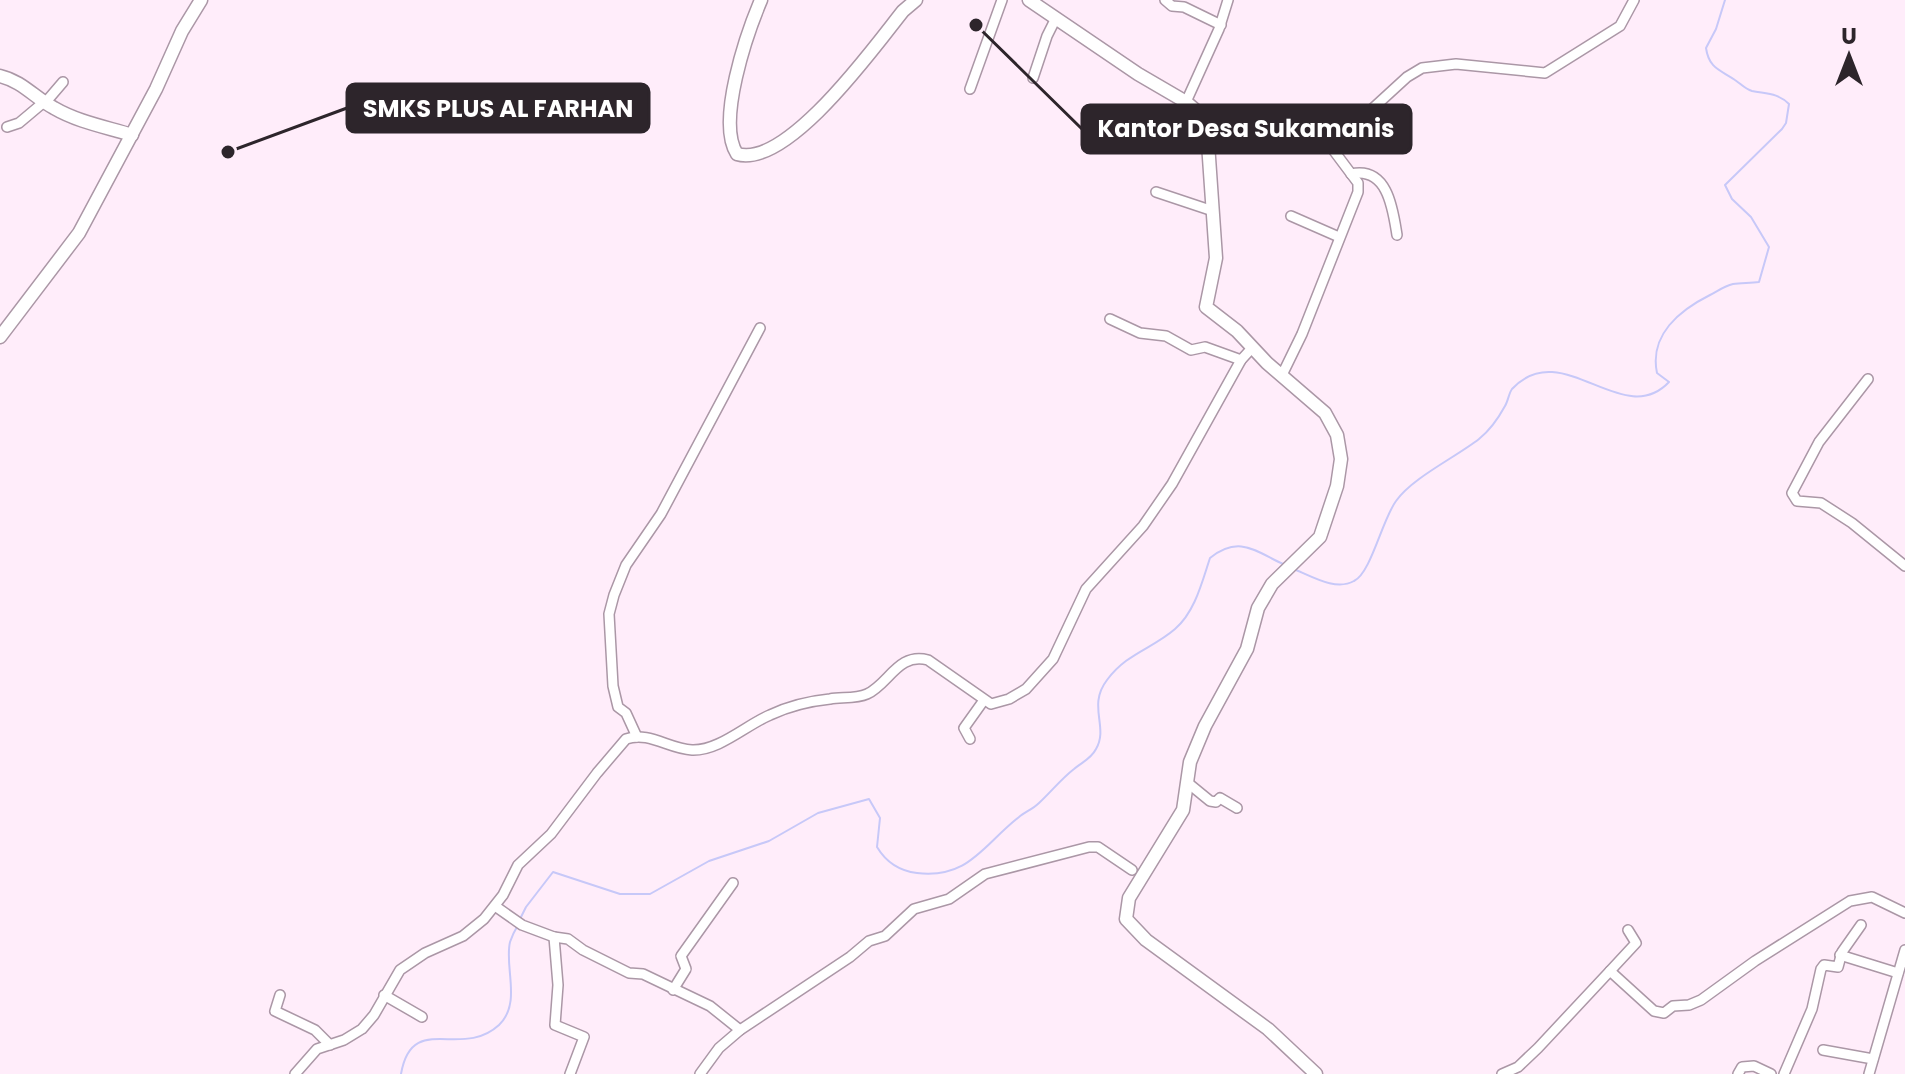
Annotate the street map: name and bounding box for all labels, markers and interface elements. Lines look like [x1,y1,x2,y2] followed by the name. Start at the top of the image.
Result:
[1809,16,1889,96] north arrow
[1841,21,1857,52] text: U
[347,84,649,132] callout: SMKS PLUS AL FARHAN
[363,92,633,125] text: SMKS PLUS AL FARHAN
[1082,105,1411,153] callout: Kantor Desa Sukamanis
[1097,112,1395,145] text: Kantor Desa Sukamanis

